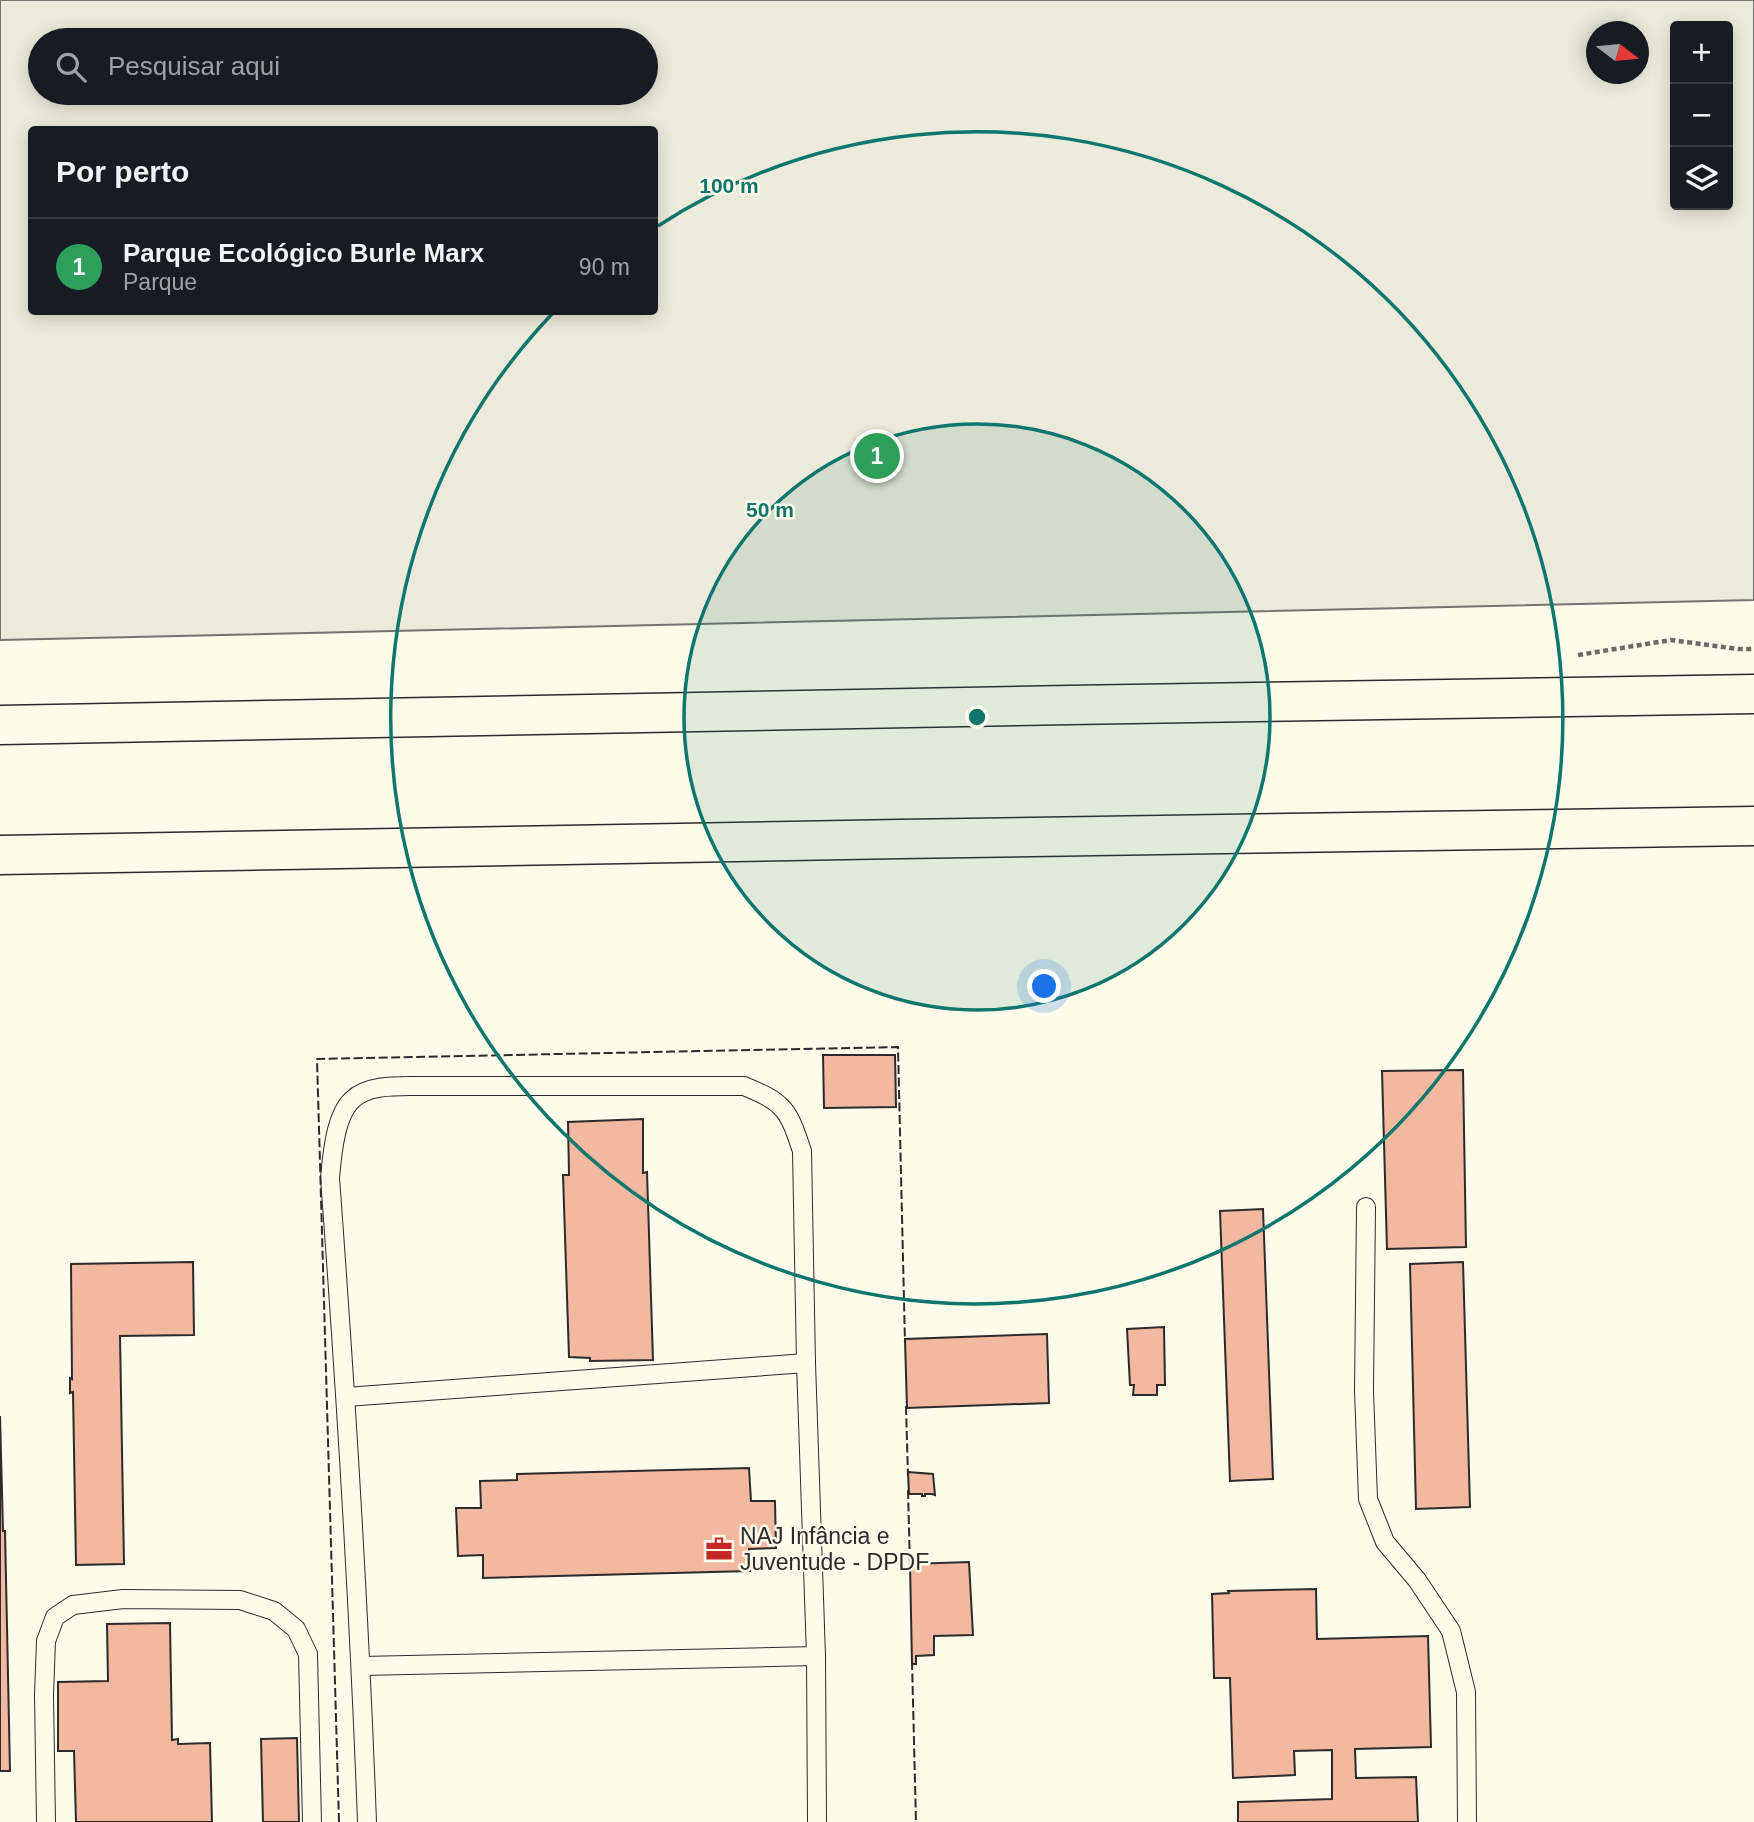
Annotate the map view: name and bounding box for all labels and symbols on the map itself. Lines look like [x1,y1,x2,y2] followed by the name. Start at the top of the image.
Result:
[1586,21,1649,84] north arrow
[699,174,759,197] text: 100 m
[854,430,900,482] pin: 1
[746,498,794,521] text: 50 m
[965,705,989,729] centre of rings
[1027,969,1061,1003] your location
[740,1523,929,1575] place label: NAJ Infância e Juventude - DPDF
[704,1534,734,1564] office icon: NAJ Infância e Juventude - DPDF

